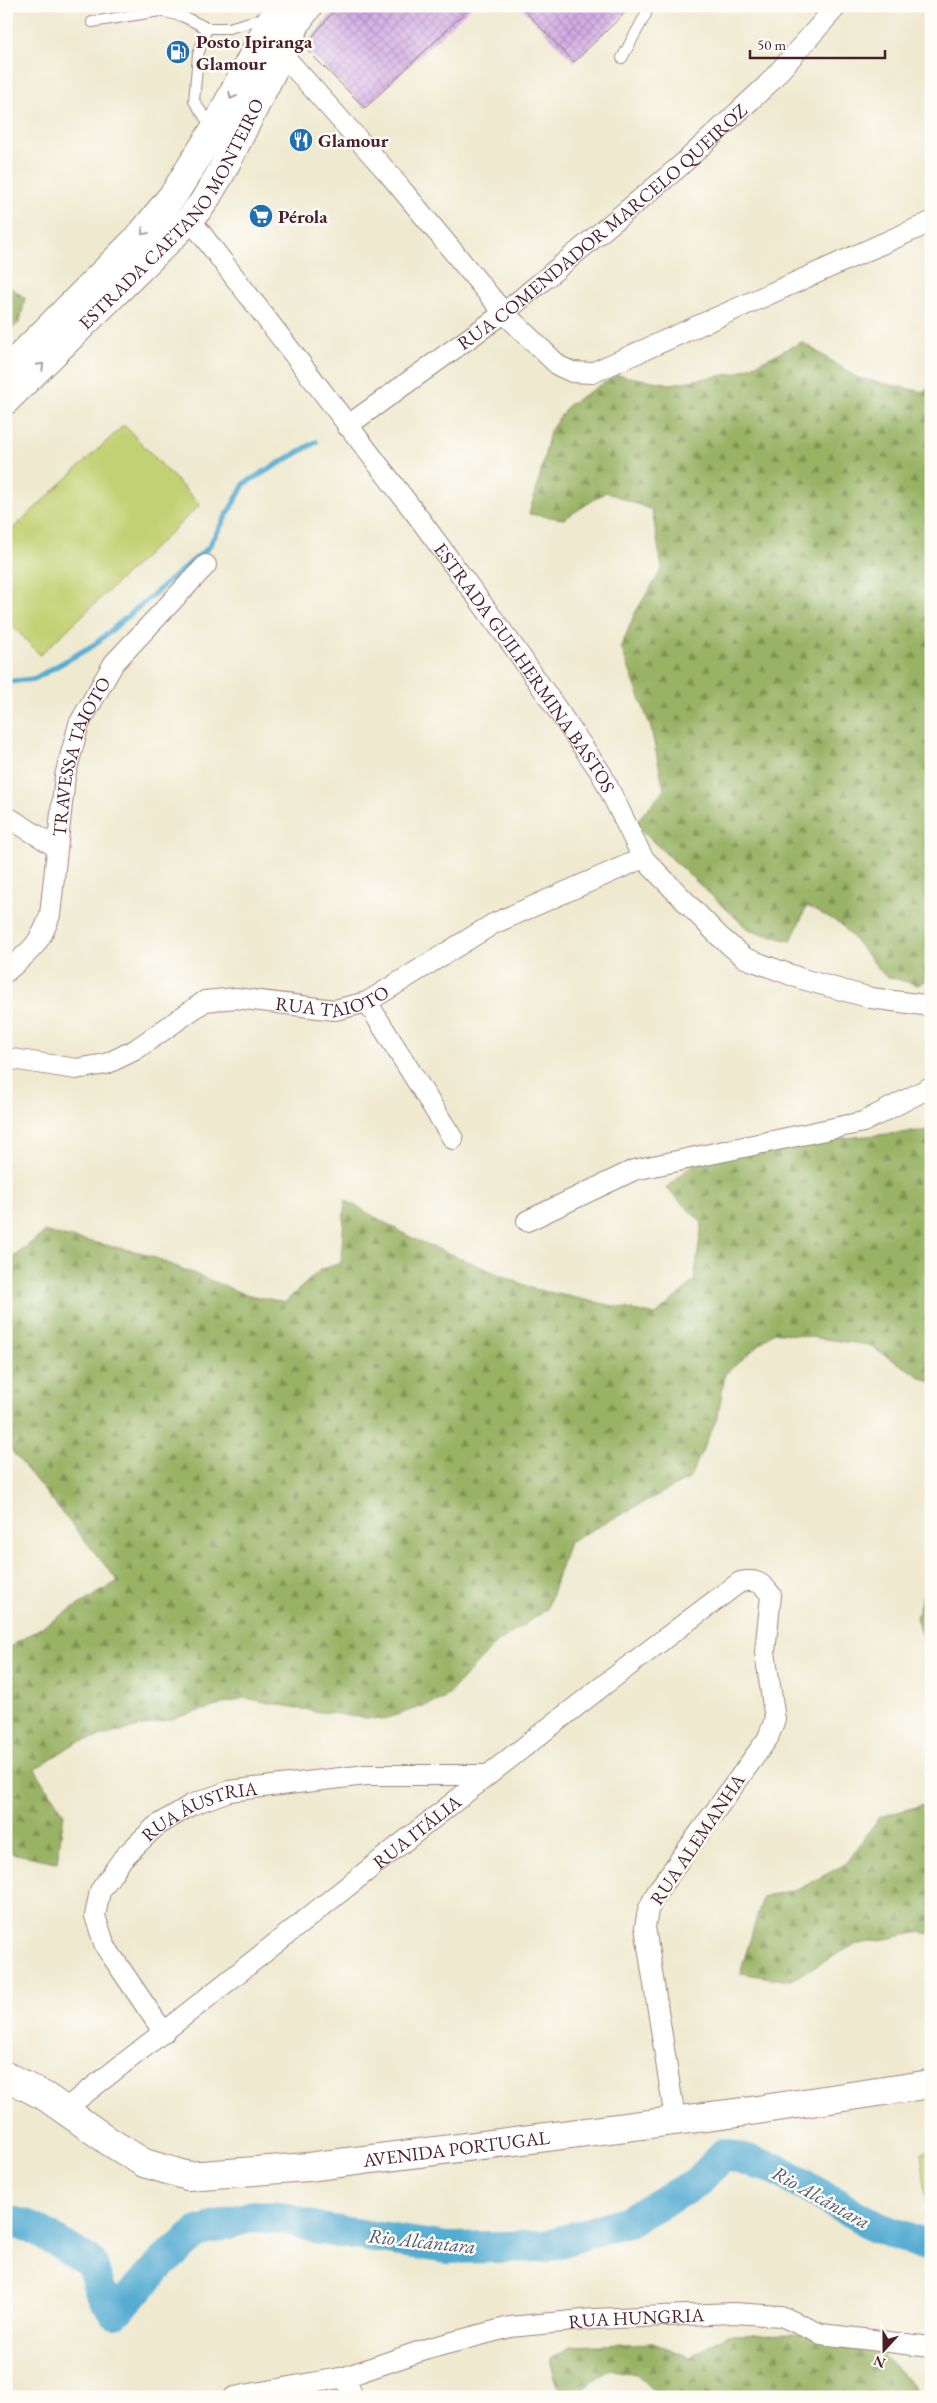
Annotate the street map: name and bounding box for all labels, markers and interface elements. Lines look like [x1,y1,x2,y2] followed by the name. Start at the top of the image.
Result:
[750,28,884,60] scale bar
[196,29,313,76] place label: Posto Ipiranga Glamour
[757,35,786,54] text: 50 m
[165,39,191,65] fuel station icon: Posto Ipiranga Glamour
[228,91,238,100] one-way arrow
[73,94,270,335] street label: ESTRADA CAETANO MONTEIRO
[452,98,753,356] street label: RUA COMENDADOR MARCELO QUEIROZ
[288,127,314,153] restaurant icon: Glamour
[318,128,389,153] place label: Glamour
[248,203,274,229] supermarket icon: Pérola
[278,204,328,229] place label: Pérola
[141,226,150,235] one-way arrow
[35,363,44,372] one-way arrow
[428,538,621,797] street label: ESTRADA GUILHERMINA BASTOS
[47,672,117,838] street label: TRAVESSA TAIOTO
[274,979,394,1024] street label: RUA TAIOTO
[644,1768,751,1910] street label: RUA ALEMANHA
[136,1776,260,1847] street label: RUA ÁUSTRIA
[368,1789,467,1875] street label: RUA ITÁLIA
[361,2125,551,2173] street label: AVENIDA PORTUGAL
[768,2160,874,2234] water label: Rio Alcântara
[367,2222,477,2260] water label: Rio Alcântara
[567,2302,706,2334] street label: RUA HUNGRIA
[860,2326,910,2376] north arrow
[870,2351,888,2373] text: N

